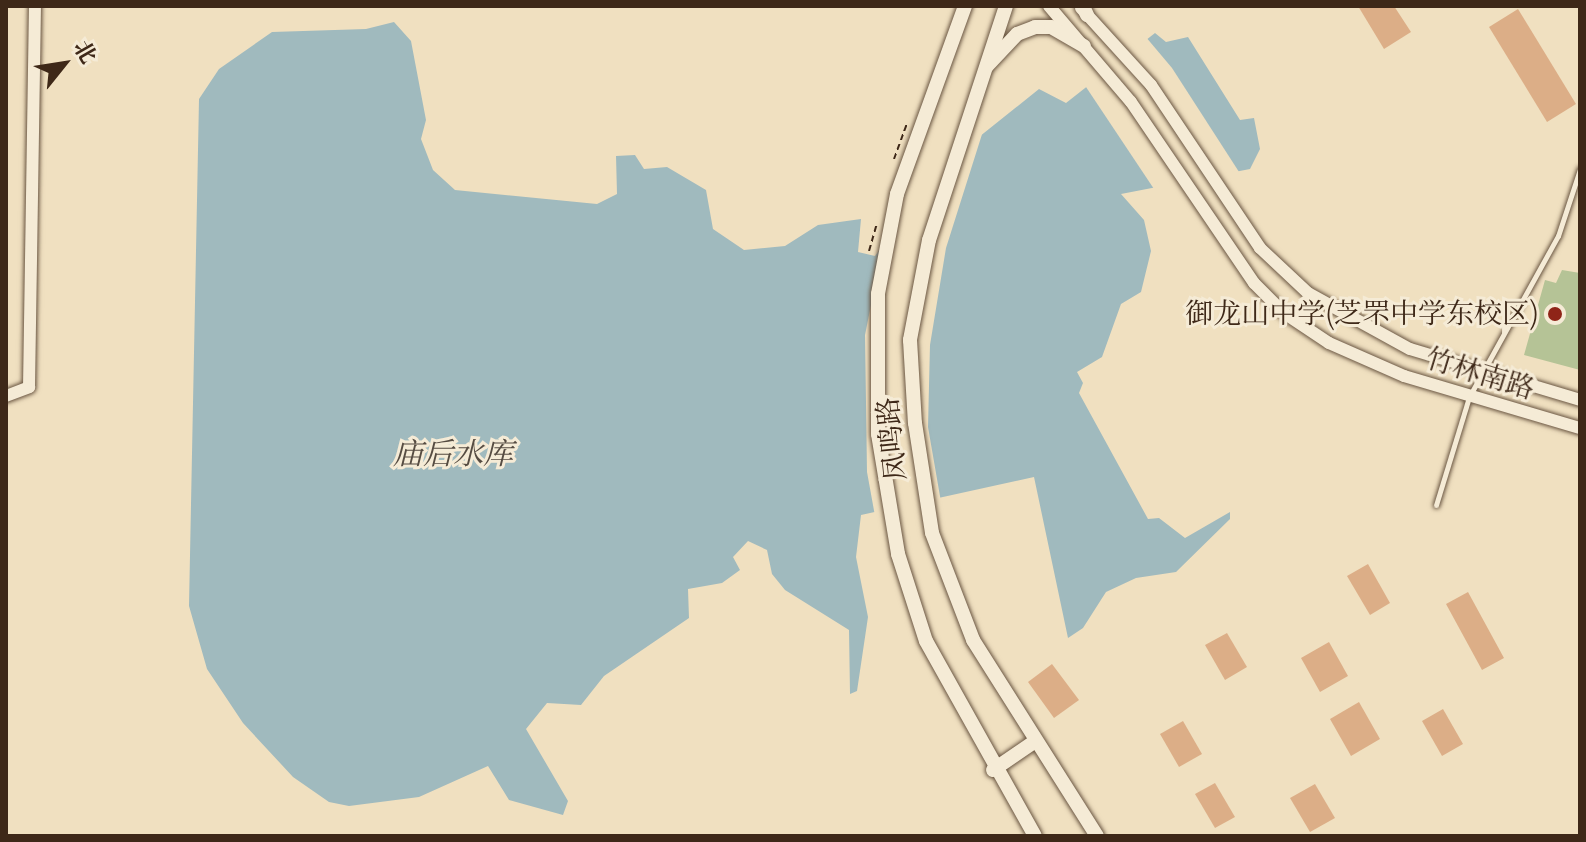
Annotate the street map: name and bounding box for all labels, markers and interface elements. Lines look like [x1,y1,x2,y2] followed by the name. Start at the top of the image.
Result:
[24,24,104,104] north arrow
[66,35,103,69] text: 北
[1185,297,1539,331] place label: 御龙山中学(芝罘中学东校区)
[1546,305,1564,323] marker: 御龙山中学(芝罘中学东校区)
[1422,342,1538,406] street label: 竹林南路
[871,395,913,483] street label: 凤鸣路
[393,437,513,473] water label: 庙后水库

